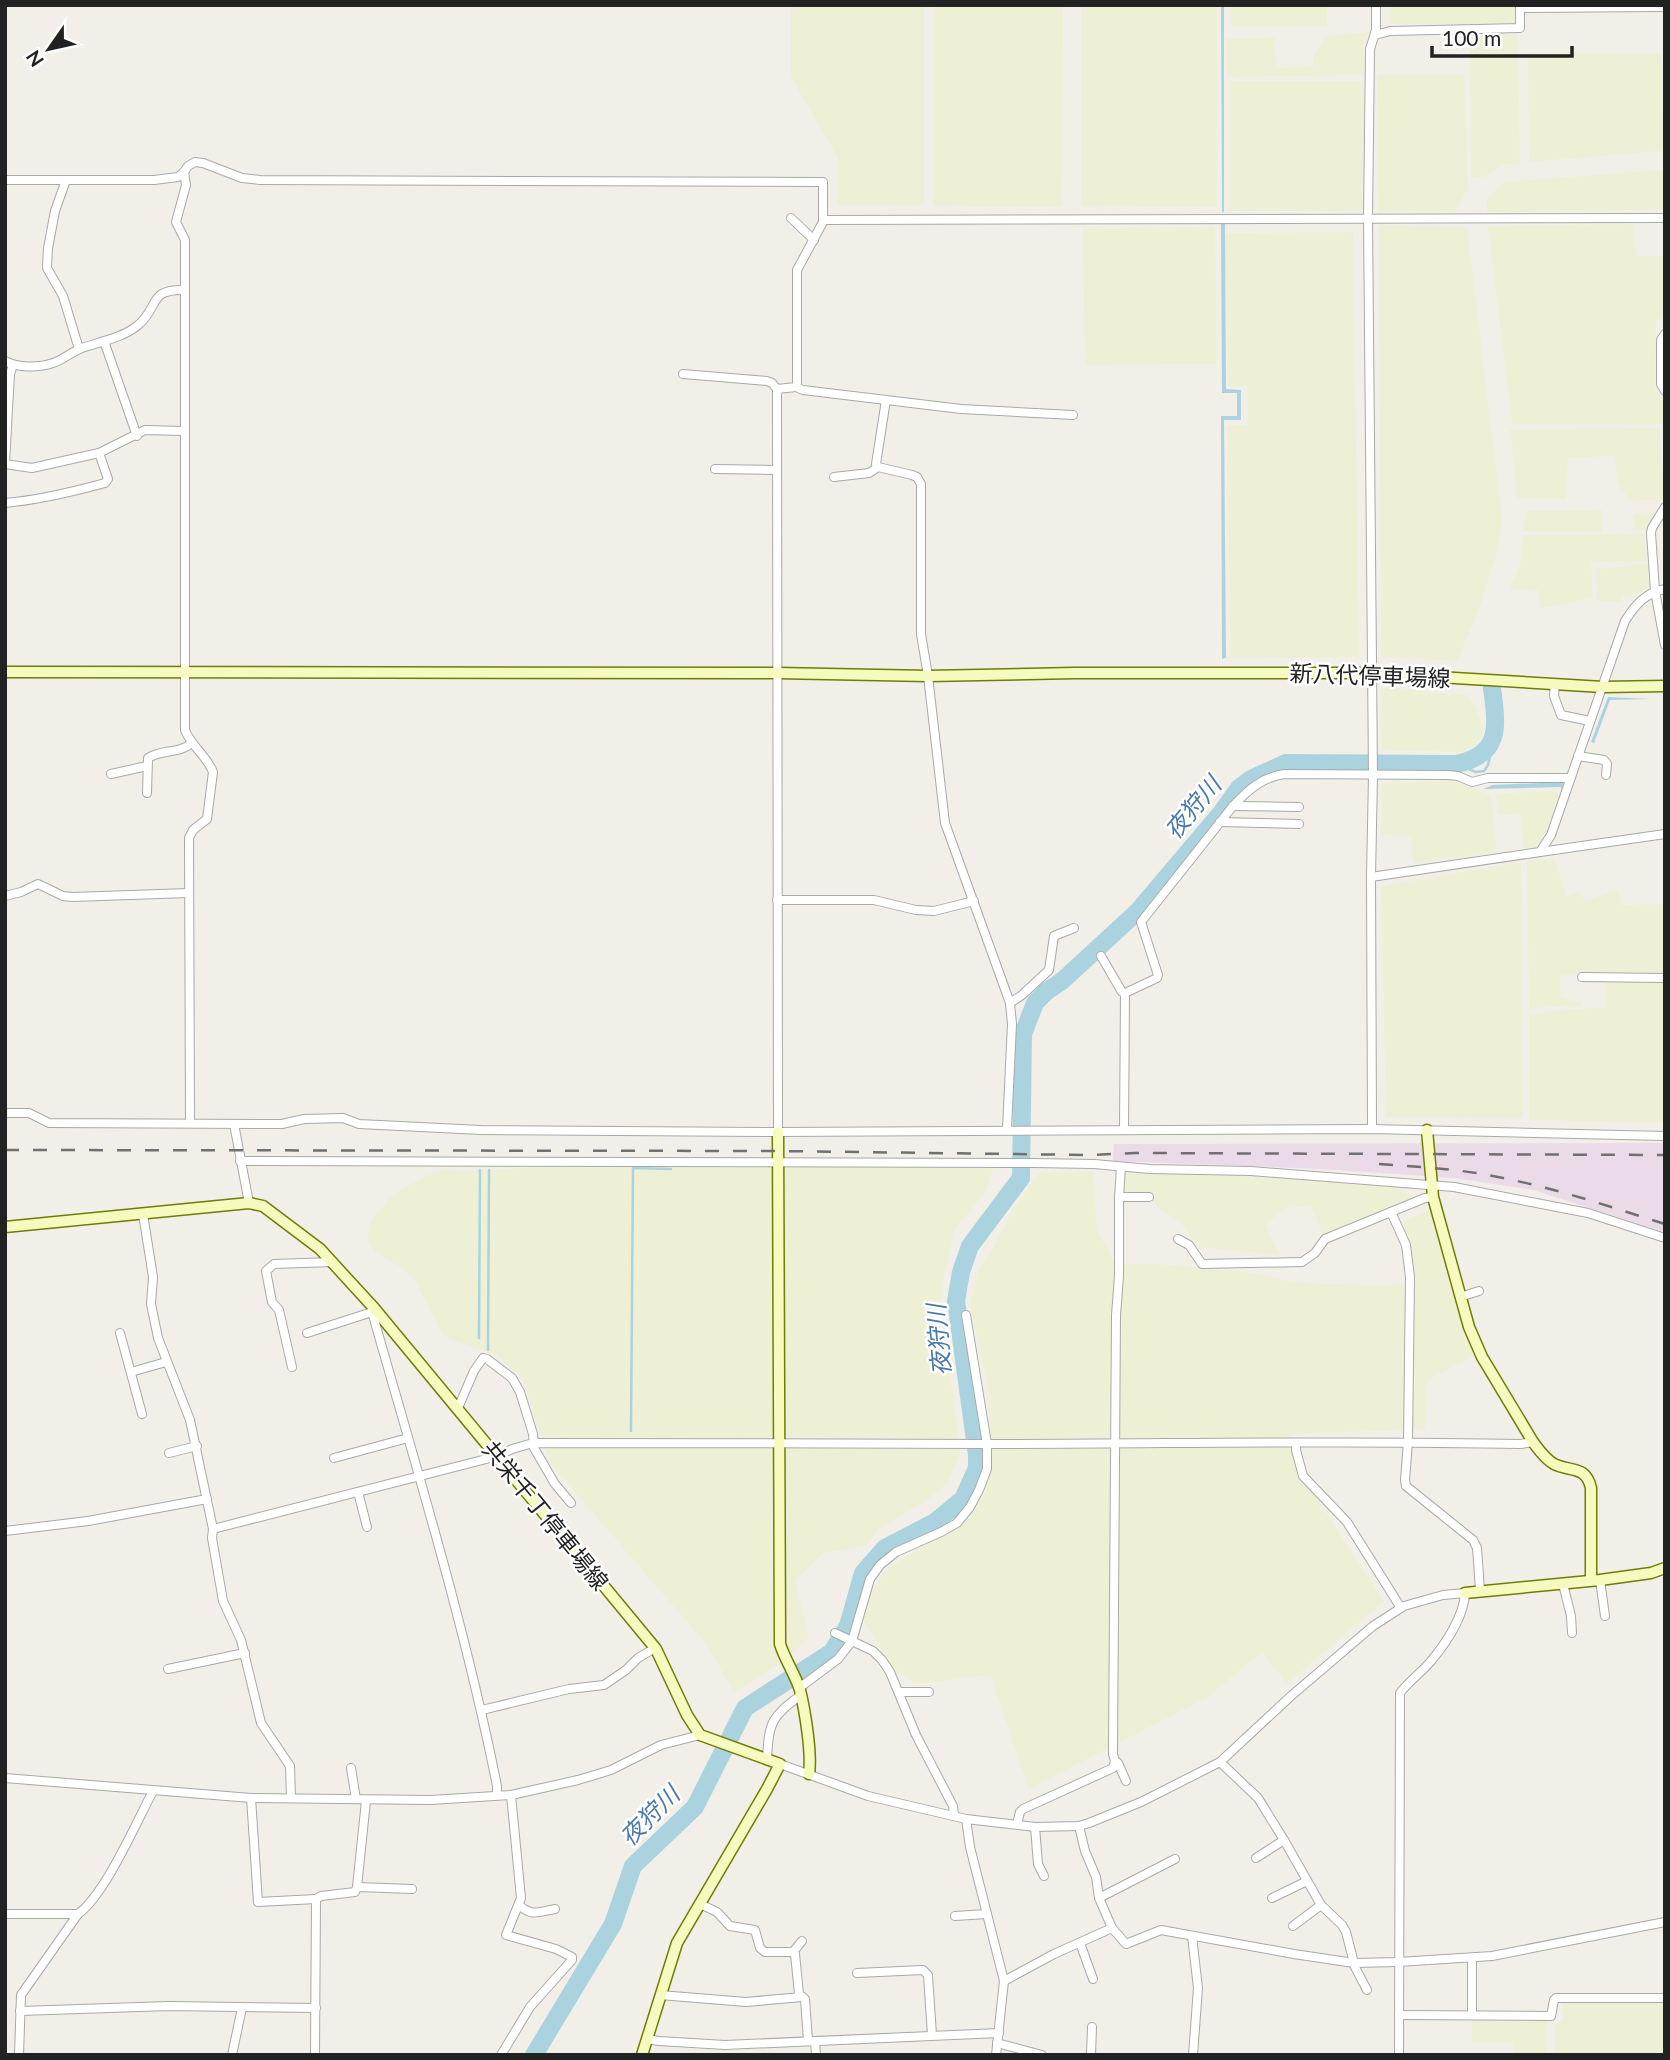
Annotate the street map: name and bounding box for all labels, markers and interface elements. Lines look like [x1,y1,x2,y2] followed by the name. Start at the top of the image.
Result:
[14,14,84,84] north arrow
[1432,14,1572,58] scale bar
[1442,25,1501,50] text: 100 m
[21,46,48,71] text: N
[1289,658,1451,692] street label: 新八代停車場線
[1158,768,1228,844] water label: 夜狩川
[920,1300,956,1377] water label: 夜狩川
[477,1435,615,1595] street label: 共栄千丁停車場線
[613,1777,687,1851] water label: 夜狩川

